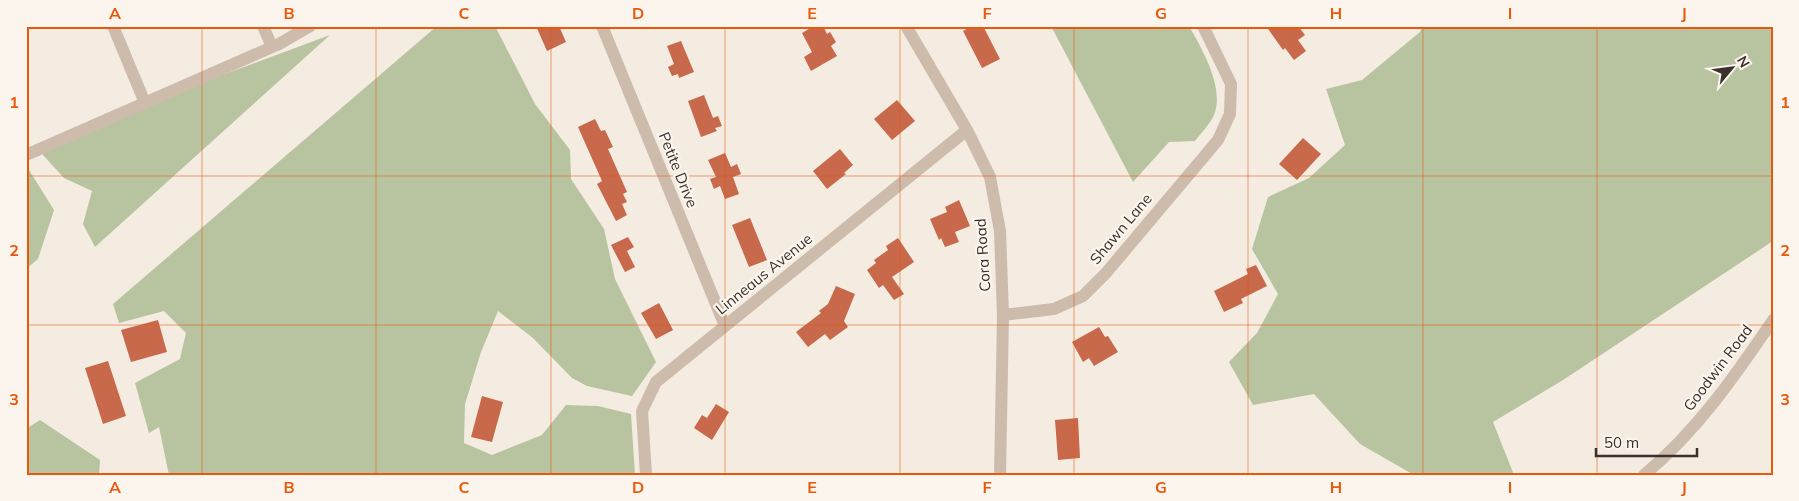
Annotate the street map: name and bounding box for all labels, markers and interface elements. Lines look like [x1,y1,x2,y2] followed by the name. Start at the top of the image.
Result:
[109,3,121,23] text: A
[283,3,295,23] text: B
[459,3,470,23] text: C
[632,3,644,23] text: D
[807,3,817,23] text: E
[982,3,992,23] text: F
[1155,3,1167,23] text: G
[1330,3,1342,23] text: H
[1508,3,1512,23] text: I
[1681,3,1687,23] text: J
[1706,42,1756,92] north arrow
[1733,53,1754,71] text: N
[9,92,19,112] text: 1
[1780,92,1790,112] text: 1
[655,129,702,210] street label: Petite Drive
[1085,189,1156,268] street label: Shawn Lane
[970,218,995,292] street label: Cora Road
[712,229,816,318] street label: Linneaus Avenue
[9,240,19,260] text: 2
[1780,240,1790,260] text: 2
[1679,321,1756,415] street label: Goodwin Road
[9,389,19,409] text: 3
[1780,389,1790,409] text: 3
[1596,426,1698,458] scale bar
[1604,433,1639,452] text: 50 m
[109,477,121,497] text: A
[283,477,295,497] text: B
[459,477,470,497] text: C
[632,477,644,497] text: D
[807,477,817,497] text: E
[982,477,992,497] text: F
[1155,477,1167,497] text: G
[1330,477,1342,497] text: H
[1508,477,1512,497] text: I
[1681,477,1687,497] text: J

